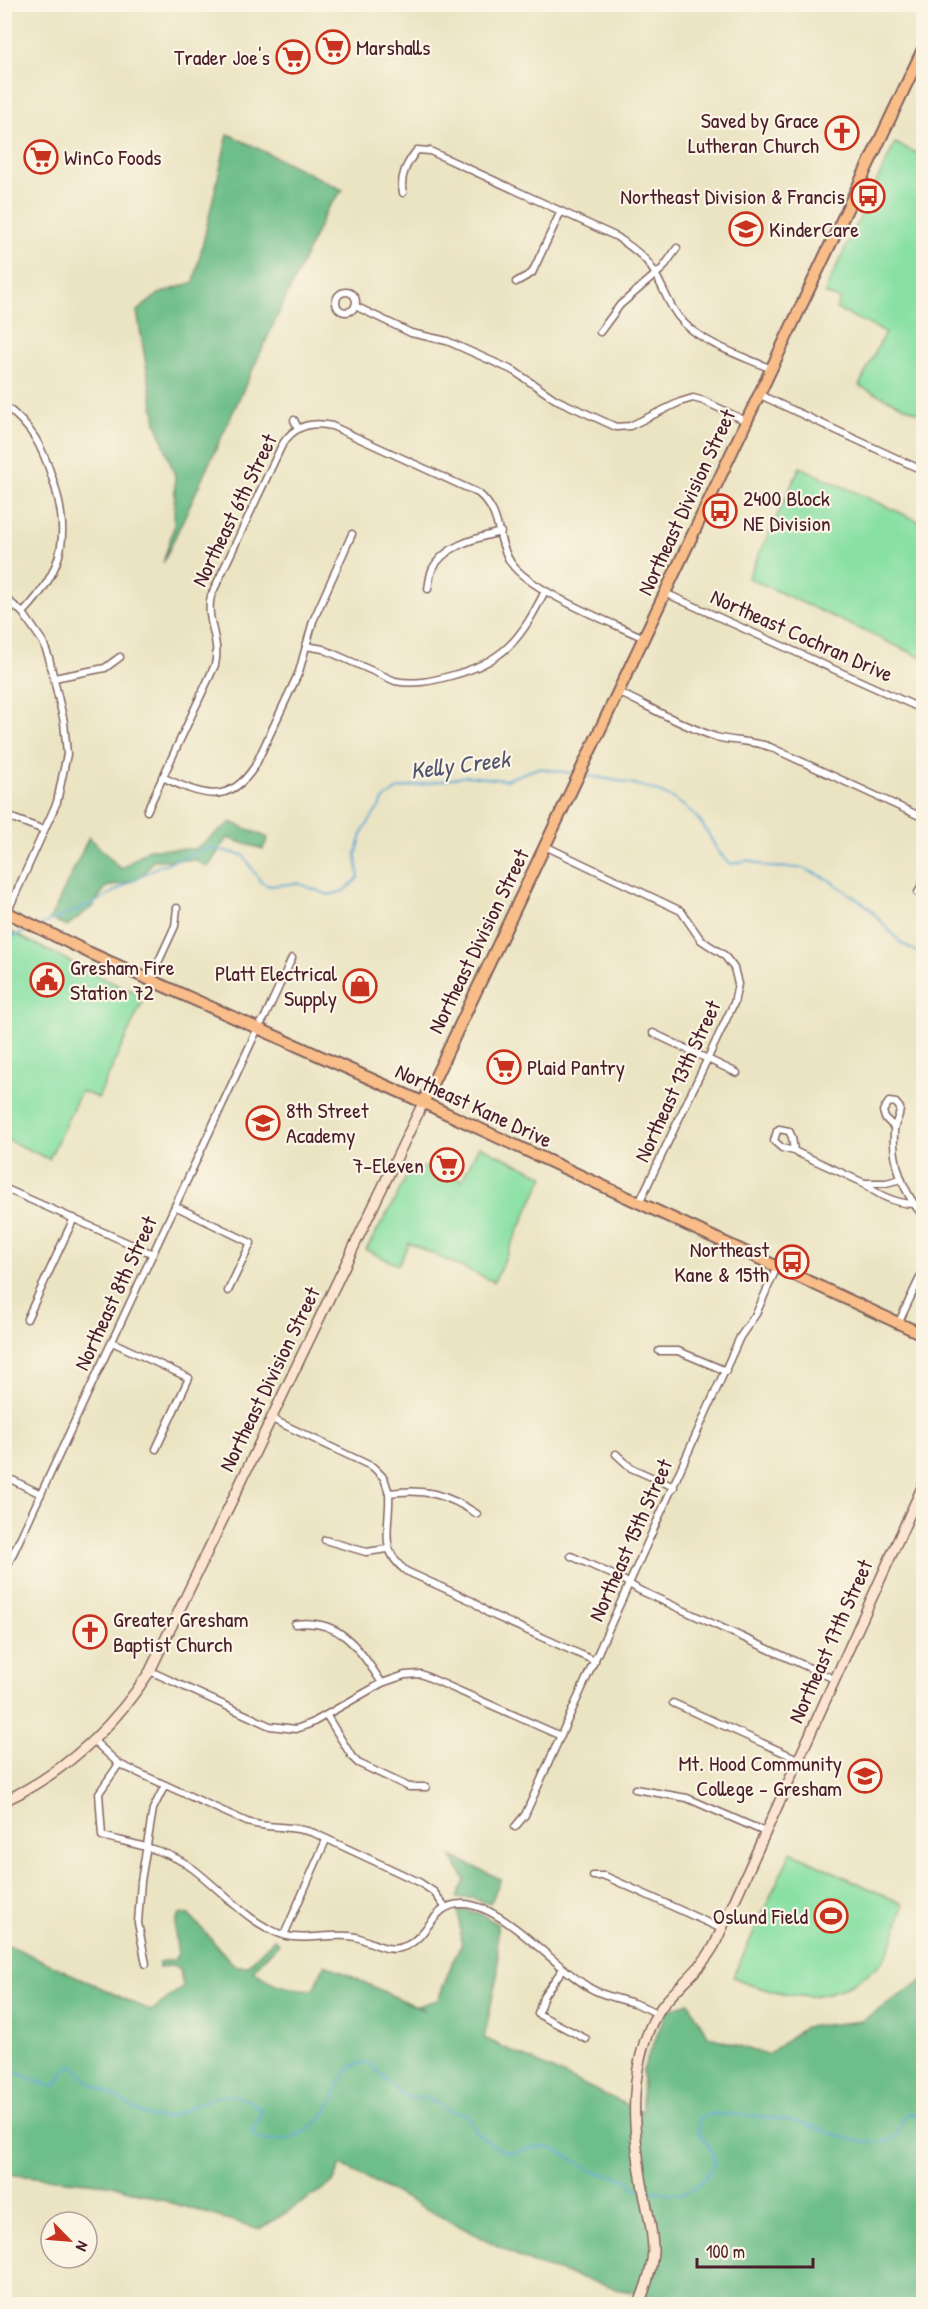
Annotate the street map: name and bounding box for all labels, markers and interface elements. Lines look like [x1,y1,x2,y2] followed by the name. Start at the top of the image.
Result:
[315,29,351,65] supermarket icon: Marshalls
[356,32,430,62] place label: Marshalls
[275,39,311,75] supermarket icon: Trader Joe's
[174,42,270,72] place label: Trader Joe's
[688,105,819,160] place label: Saved by Grace Lutheran Church
[824,115,860,151] church icon: Saved by Grace Lutheran Church
[23,139,59,175] supermarket icon: WinCo Foods
[64,142,161,172] place label: WinCo Foods
[850,178,886,214] bus stop icon: Northeast Division & Francis
[620,181,845,211] place label: Northeast Division & Francis
[728,211,764,247] school or university icon: KinderCare
[769,214,859,244] place label: KinderCare
[630,404,742,600] street label: Northeast Division Street
[184,428,284,591] street label: Northeast 6th Street
[743,483,831,538] place label: 2400 Block NE Division
[702,493,738,529] bus stop icon: 2400 Block NE Division
[706,581,898,689] street label: Northeast Cochran Drive
[409,742,513,787] water label: Kelly Creek
[420,843,536,1038] street label: Northeast Division Street
[70,952,175,1007] place label: Gresham Fire Station 72
[215,958,337,1013] place label: Platt Electrical Supply
[29,962,65,998] public building icon: Gresham Fire Station 72
[342,968,378,1004] shop icon: Platt Electrical Supply
[626,995,728,1167] street label: Northeast 13th Street
[486,1049,522,1085] supermarket icon: Plaid Pantry
[527,1052,625,1082] place label: Plaid Pantry
[391,1056,557,1155] street label: Northeast Kane Drive
[286,1095,369,1150] place label: 8th Street Academy
[245,1105,281,1141] school or university icon: 8th Street Academy
[429,1147,465,1183] supermarket icon: 7-Eleven
[352,1150,424,1180] place label: 7-Eleven
[66,1211,164,1375] street label: Northeast 8th Street
[674,1234,769,1289] place label: Northeast Kane & 15th
[774,1244,810,1280] bus stop icon: Northeast Kane & 15th
[211,1281,327,1476] street label: Northeast Division Street
[581,1454,679,1626] street label: Northeast 15th Street
[780,1554,880,1728] street label: Northeast 17th Street
[113,1604,248,1659] place label: Greater Gresham Baptist Church
[72,1614,108,1650] church icon: Greater Gresham Baptist Church
[679,1748,842,1803] place label: Mt. Hood Community College - Gresham
[847,1758,883,1794] school or university icon: Mt. Hood Community College - Gresham
[813,1898,849,1934] sports icon: Oslund Field
[713,1901,808,1931] place label: Oslund Field
[39,2210,99,2270] north arrow
[697,2231,812,2269] scale bar
[71,2238,94,2255] text: N
[706,2239,745,2264] text: 100 m

